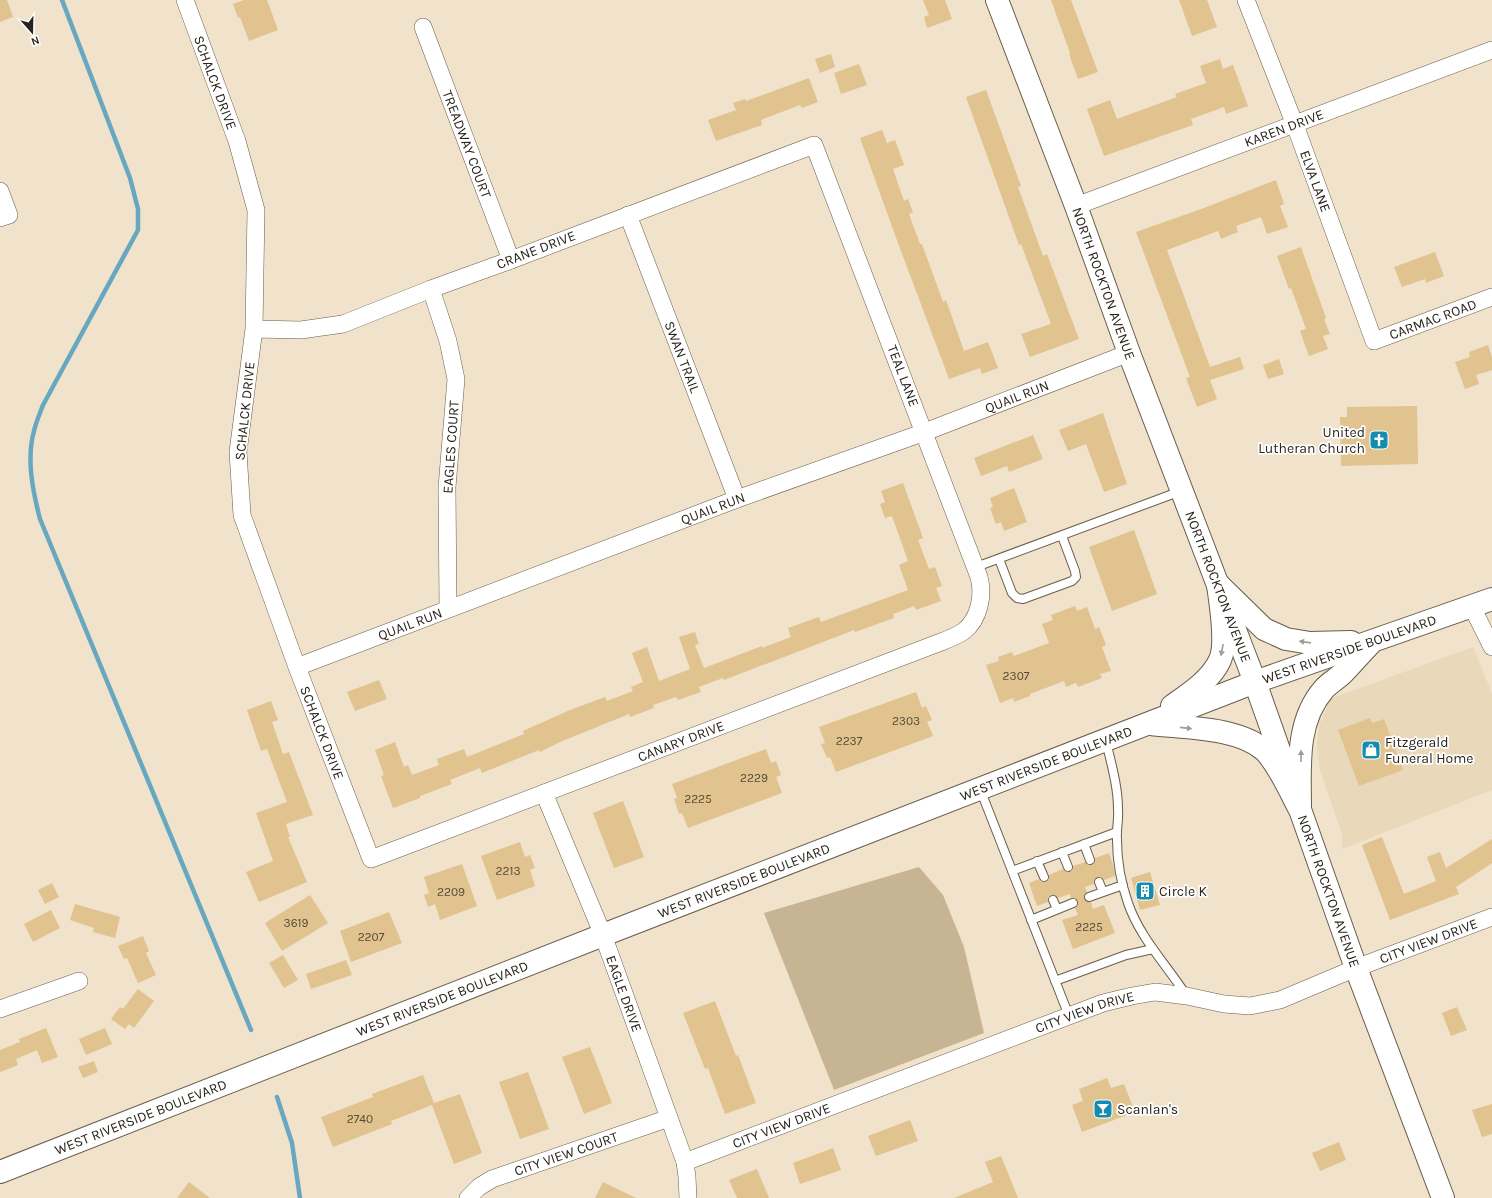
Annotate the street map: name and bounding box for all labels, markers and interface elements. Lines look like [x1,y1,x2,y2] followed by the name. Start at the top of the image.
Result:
[12,12,52,52] north arrow
[29,33,41,48] text: N
[190,33,241,132] street label: SCHALCK DRIVE
[439,88,495,200] street label: TREADWAY COURT
[1242,105,1326,151] street label: KAREN DRIVE
[1296,148,1335,214] street label: ELVA LANE
[1069,205,1139,362] street label: NORTH ROCKTON AVENUE
[494,227,578,273] street label: CRANE DRIVE
[1387,295,1479,343] street label: CARMAC ROAD
[661,319,704,396] street label: SWAN TRAIL
[883,343,923,409] street label: TEAL LANE
[231,361,259,461] street label: SCHALCK DRIVE
[982,376,1051,417] street label: QUAIL RUN
[439,400,463,494] street label: EAGLES COURT
[1258,424,1365,457] place label: United Lutheran Church
[1368,429,1390,451] church icon: United Lutheran Church
[678,488,747,528] street label: QUAIL RUN
[1182,509,1255,665] street label: NORTH ROCKTON AVENUE
[376,604,445,644] street label: QUAIL RUN
[1260,611,1439,687] street label: WEST RIVERSIDE BOULEVARD
[1299,639,1311,645] one-way arrow
[1219,644,1225,656] one-way arrow
[1003,669,1030,683] house number: 2307
[297,683,348,782] street label: SCHALCK DRIVE
[892,714,920,728] house number: 2303
[635,717,727,765] street label: CANARY DRIVE
[957,722,1135,804] street label: WEST RIVERSIDE BOULEVARD
[1180,725,1192,731] one-way arrow
[836,734,863,748] house number: 2237
[1385,734,1473,767] place label: Fitzgerald Funeral Home
[1360,739,1382,761] shop icon: Fitzgerald Funeral Home
[1297,750,1304,762] one-way arrow
[740,771,768,785] house number: 2229
[684,792,712,806] house number: 2225
[1294,813,1364,970] street label: NORTH ROCKTON AVENUE
[655,839,832,921] street label: WEST RIVERSIDE BOULEVARD
[496,864,520,878] house number: 2213
[1134,880,1156,902] building icon: Circle K
[1159,883,1207,900] place label: Circle K
[437,885,465,899] house number: 2209
[1377,915,1480,967] street label: CITY VIEW DRIVE
[284,916,308,930] house number: 3619
[1075,920,1103,934] house number: 2225
[358,930,385,944] house number: 2207
[603,953,646,1034] street label: EAGLE DRIVE
[354,957,531,1040] street label: WEST RIVERSIDE BOULEVARD
[1033,987,1136,1037] street label: CITY VIEW DRIVE
[52,1075,229,1158] street label: WEST RIVERSIDE BOULEVARD
[1092,1098,1114,1120] bar icon: Scanlan's
[730,1099,833,1152] street label: CITY VIEW DRIVE
[1117,1101,1178,1118] place label: Scanlan's
[347,1112,373,1126] house number: 2740
[512,1128,620,1179] street label: CITY VIEW COURT

